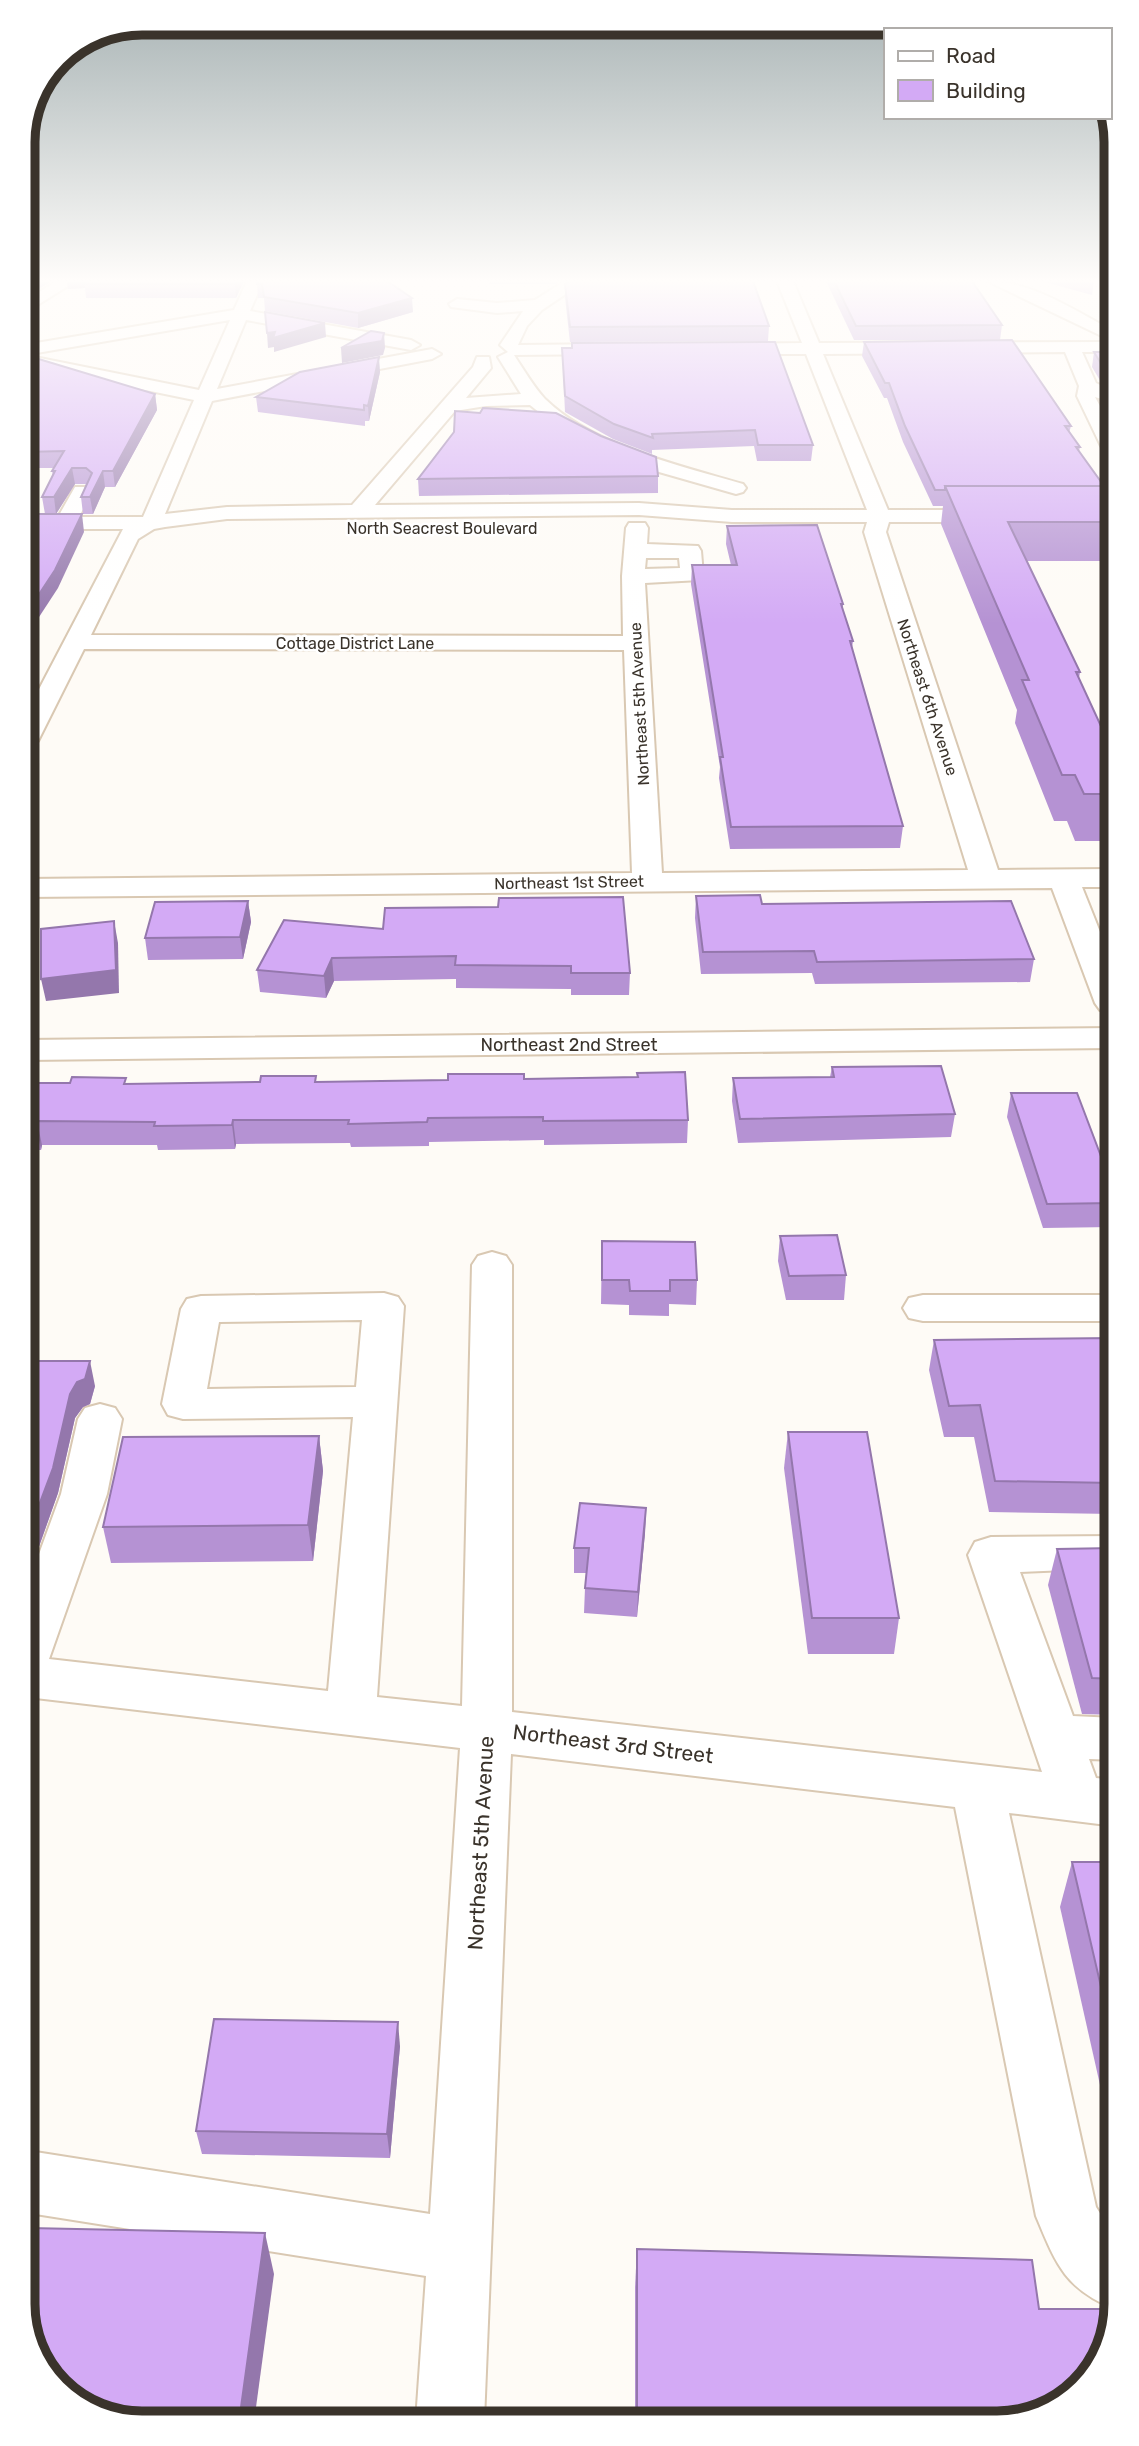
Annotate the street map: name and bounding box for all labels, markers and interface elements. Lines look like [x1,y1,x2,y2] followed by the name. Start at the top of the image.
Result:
[884,28,1111,119] legend
[946,43,996,68] text: Road
[946,78,1026,103] text: Building
[347,519,537,538] street label: North Seacrest Boulevard
[893,616,962,778] street label: Northeast 6th Avenue
[626,622,653,786] street label: Northeast 5th Avenue
[276,634,434,653] street label: Cottage District Lane
[494,872,644,893] street label: Northeast 1st Street
[481,1034,657,1056] street label: Northeast 2nd Street
[511,1719,715,1768] street label: Northeast 3rd Street
[462,1735,499,1951] street label: Northeast 5th Avenue

